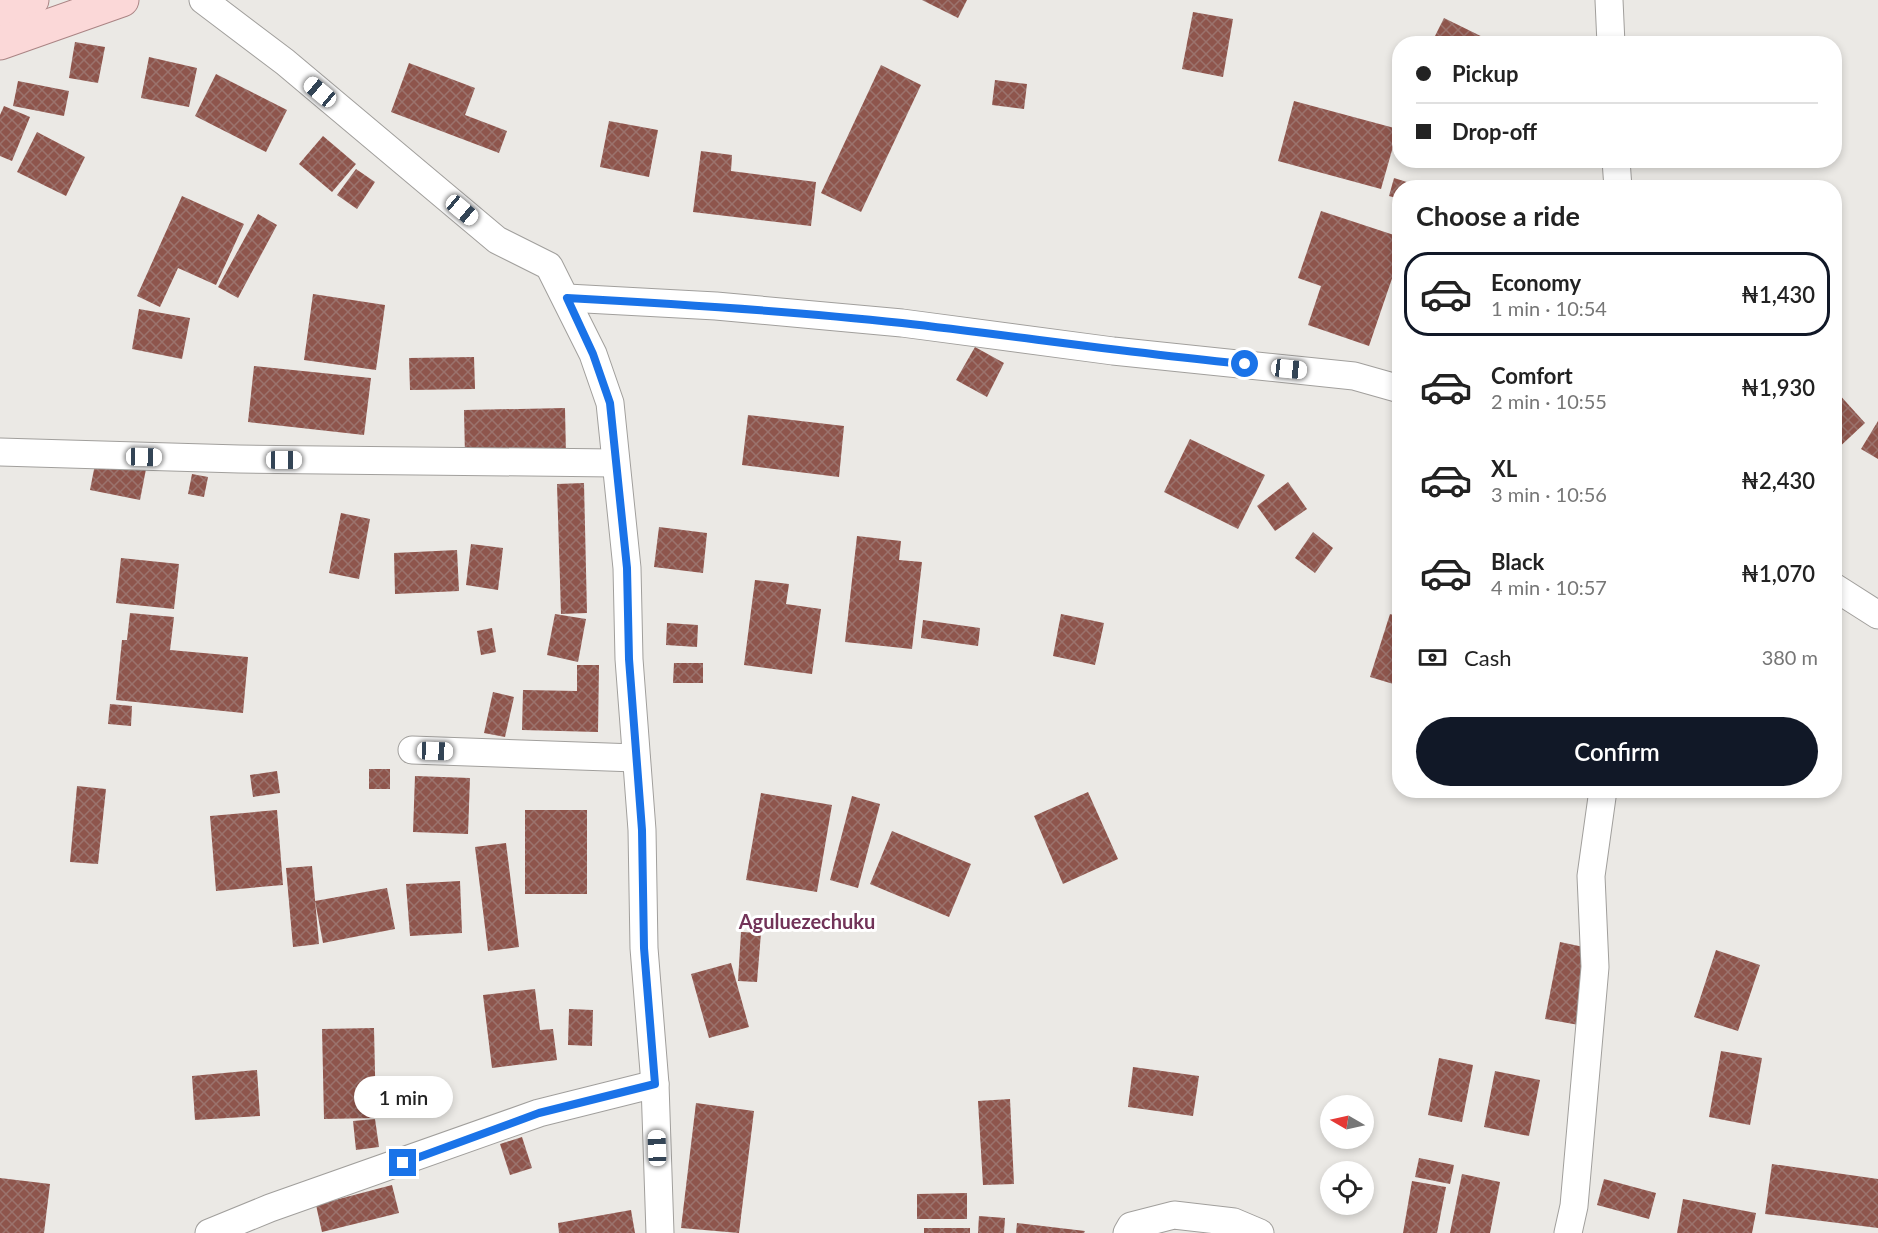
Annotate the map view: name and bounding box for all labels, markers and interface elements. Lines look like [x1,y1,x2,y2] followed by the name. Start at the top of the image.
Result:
[1452,60,1518,87] text: Pickup
[300,74,340,110] car
[1452,118,1537,145] text: Drop-off
[442,192,482,228] car
[1416,199,1580,232] text: Choose a ride
[1419,267,1473,321] icon: car
[1491,269,1581,296] text: Economy
[1741,281,1815,308] text: ₦1,430
[1491,296,1607,320] text: 1 min · 10:54
[1231,350,1258,377] route start
[1270,358,1308,380] car
[1419,360,1473,414] icon: car
[1491,362,1573,389] text: Comfort
[1741,374,1815,401] text: ₦1,930
[1491,389,1607,413] text: 2 min · 10:55
[126,448,162,466] car
[266,451,302,469] car
[1419,453,1473,507] icon: car
[1491,455,1517,482] text: XL
[1741,467,1815,494] text: ₦2,430
[1491,482,1607,506] text: 3 min · 10:56
[1419,546,1473,600] icon: car
[1491,548,1544,575] text: Black
[1741,560,1815,587] text: ₦1,070
[1491,575,1607,599] text: 4 min · 10:57
[1416,641,1449,674] icon: cash
[1464,644,1511,671] text: Cash
[1762,645,1818,669] text: 380 m
[1416,717,1818,786] button: Confirm
[417,741,453,761] car
[738,909,875,933] district label: Aguluezechuku
[354,1076,452,1118] callout: 1 min
[379,1085,428,1109] text: 1 min
[1320,1095,1374,1149] north arrow
[1320,1095,1374,1215] map controls
[647,1130,667,1166] car
[389,1149,416,1176] route end
[1320,1161,1374,1215] button: locate

